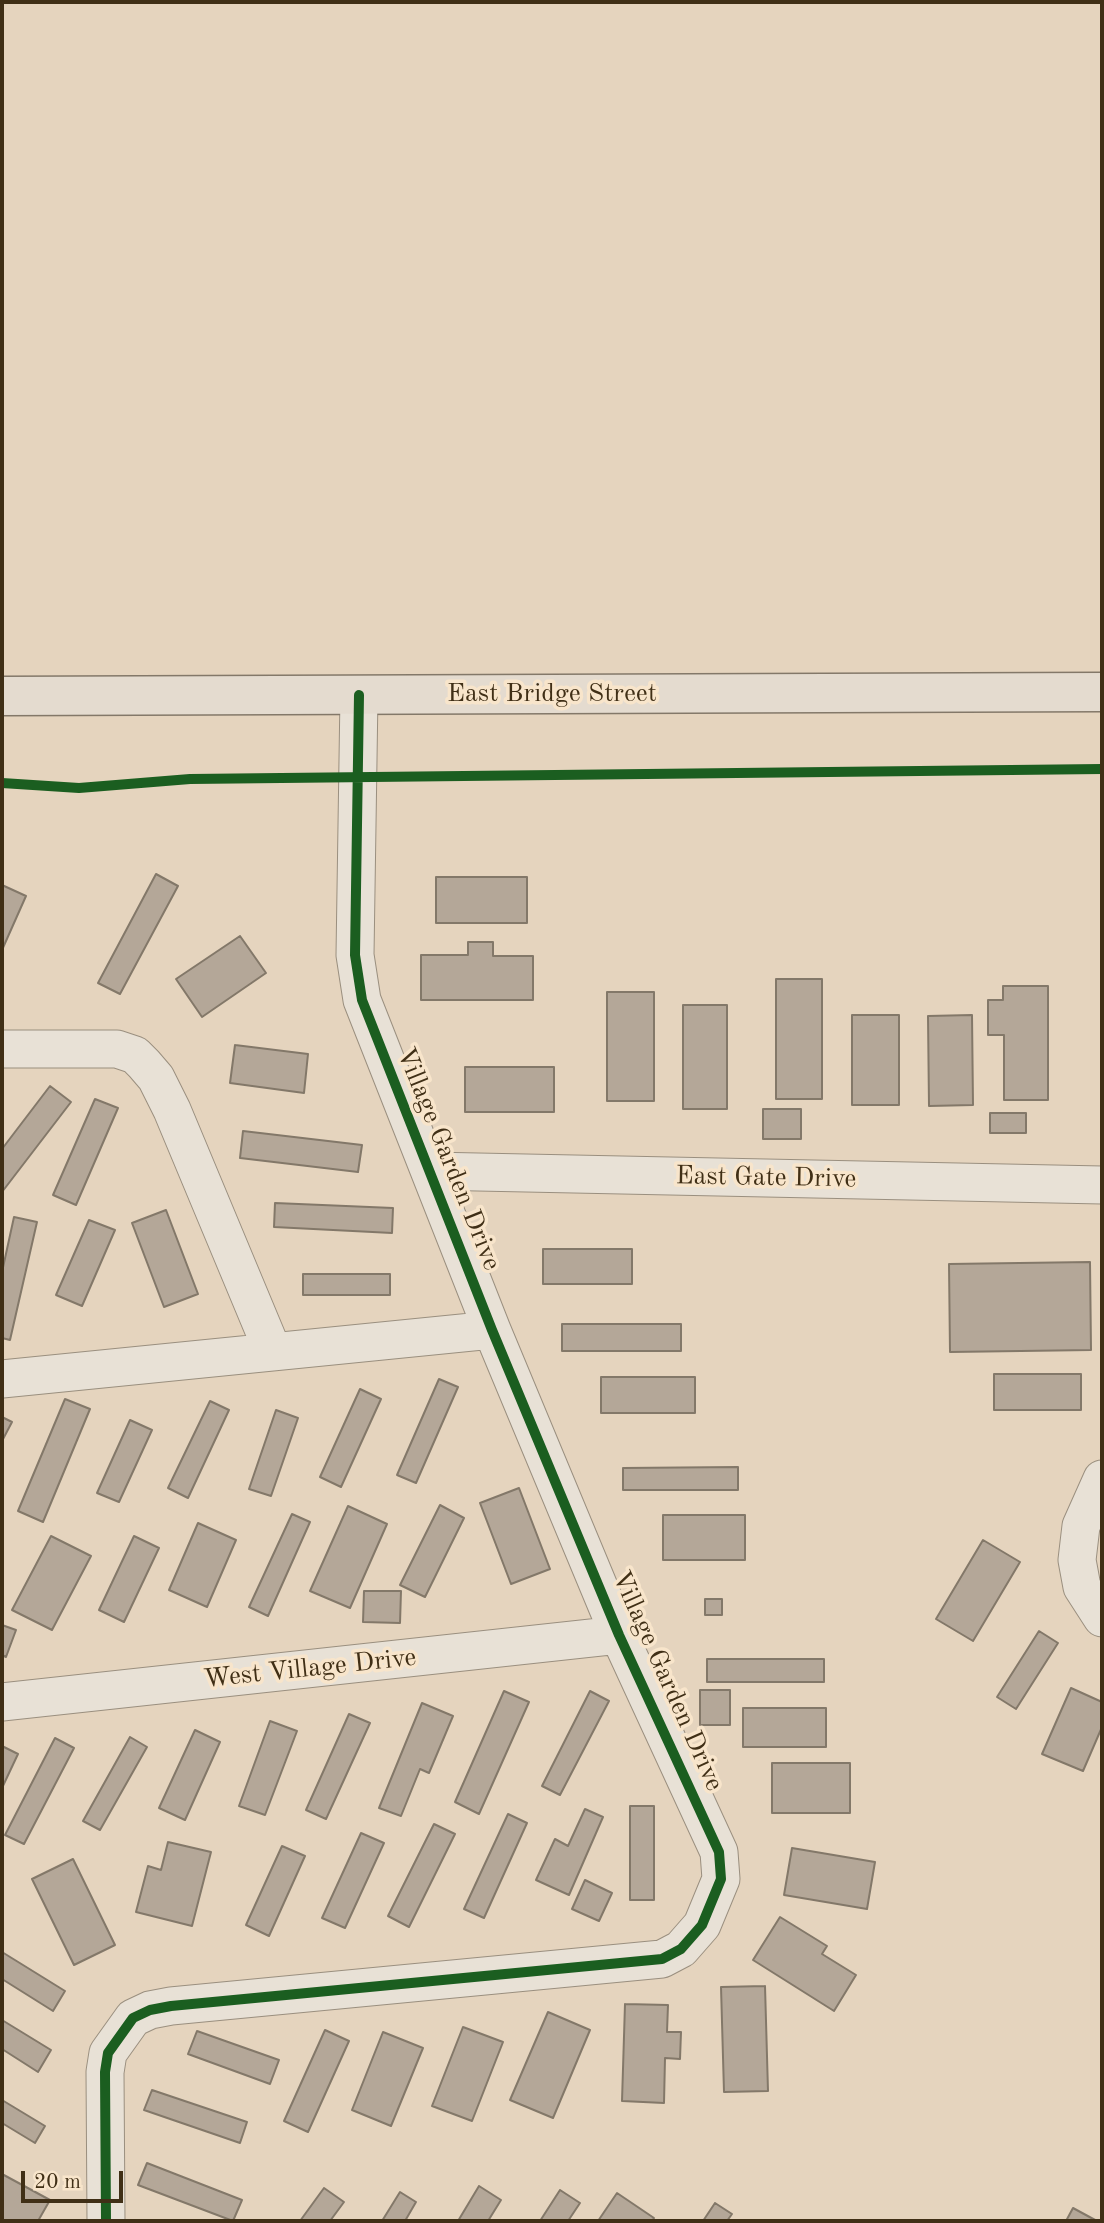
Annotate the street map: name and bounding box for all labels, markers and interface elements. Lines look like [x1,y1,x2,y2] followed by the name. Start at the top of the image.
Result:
[447,678,657,710] street label: East Bridge Street
[389,1043,507,1275] street label: Village Garden Drive
[675,1161,857,1195] street label: East Gate Drive
[604,1566,730,1796] street label: Village Garden Drive
[202,1642,418,1696] street label: West Village Drive
[24,2156,126,2200] scale bar
[34,2172,81,2193] text: 20 m

